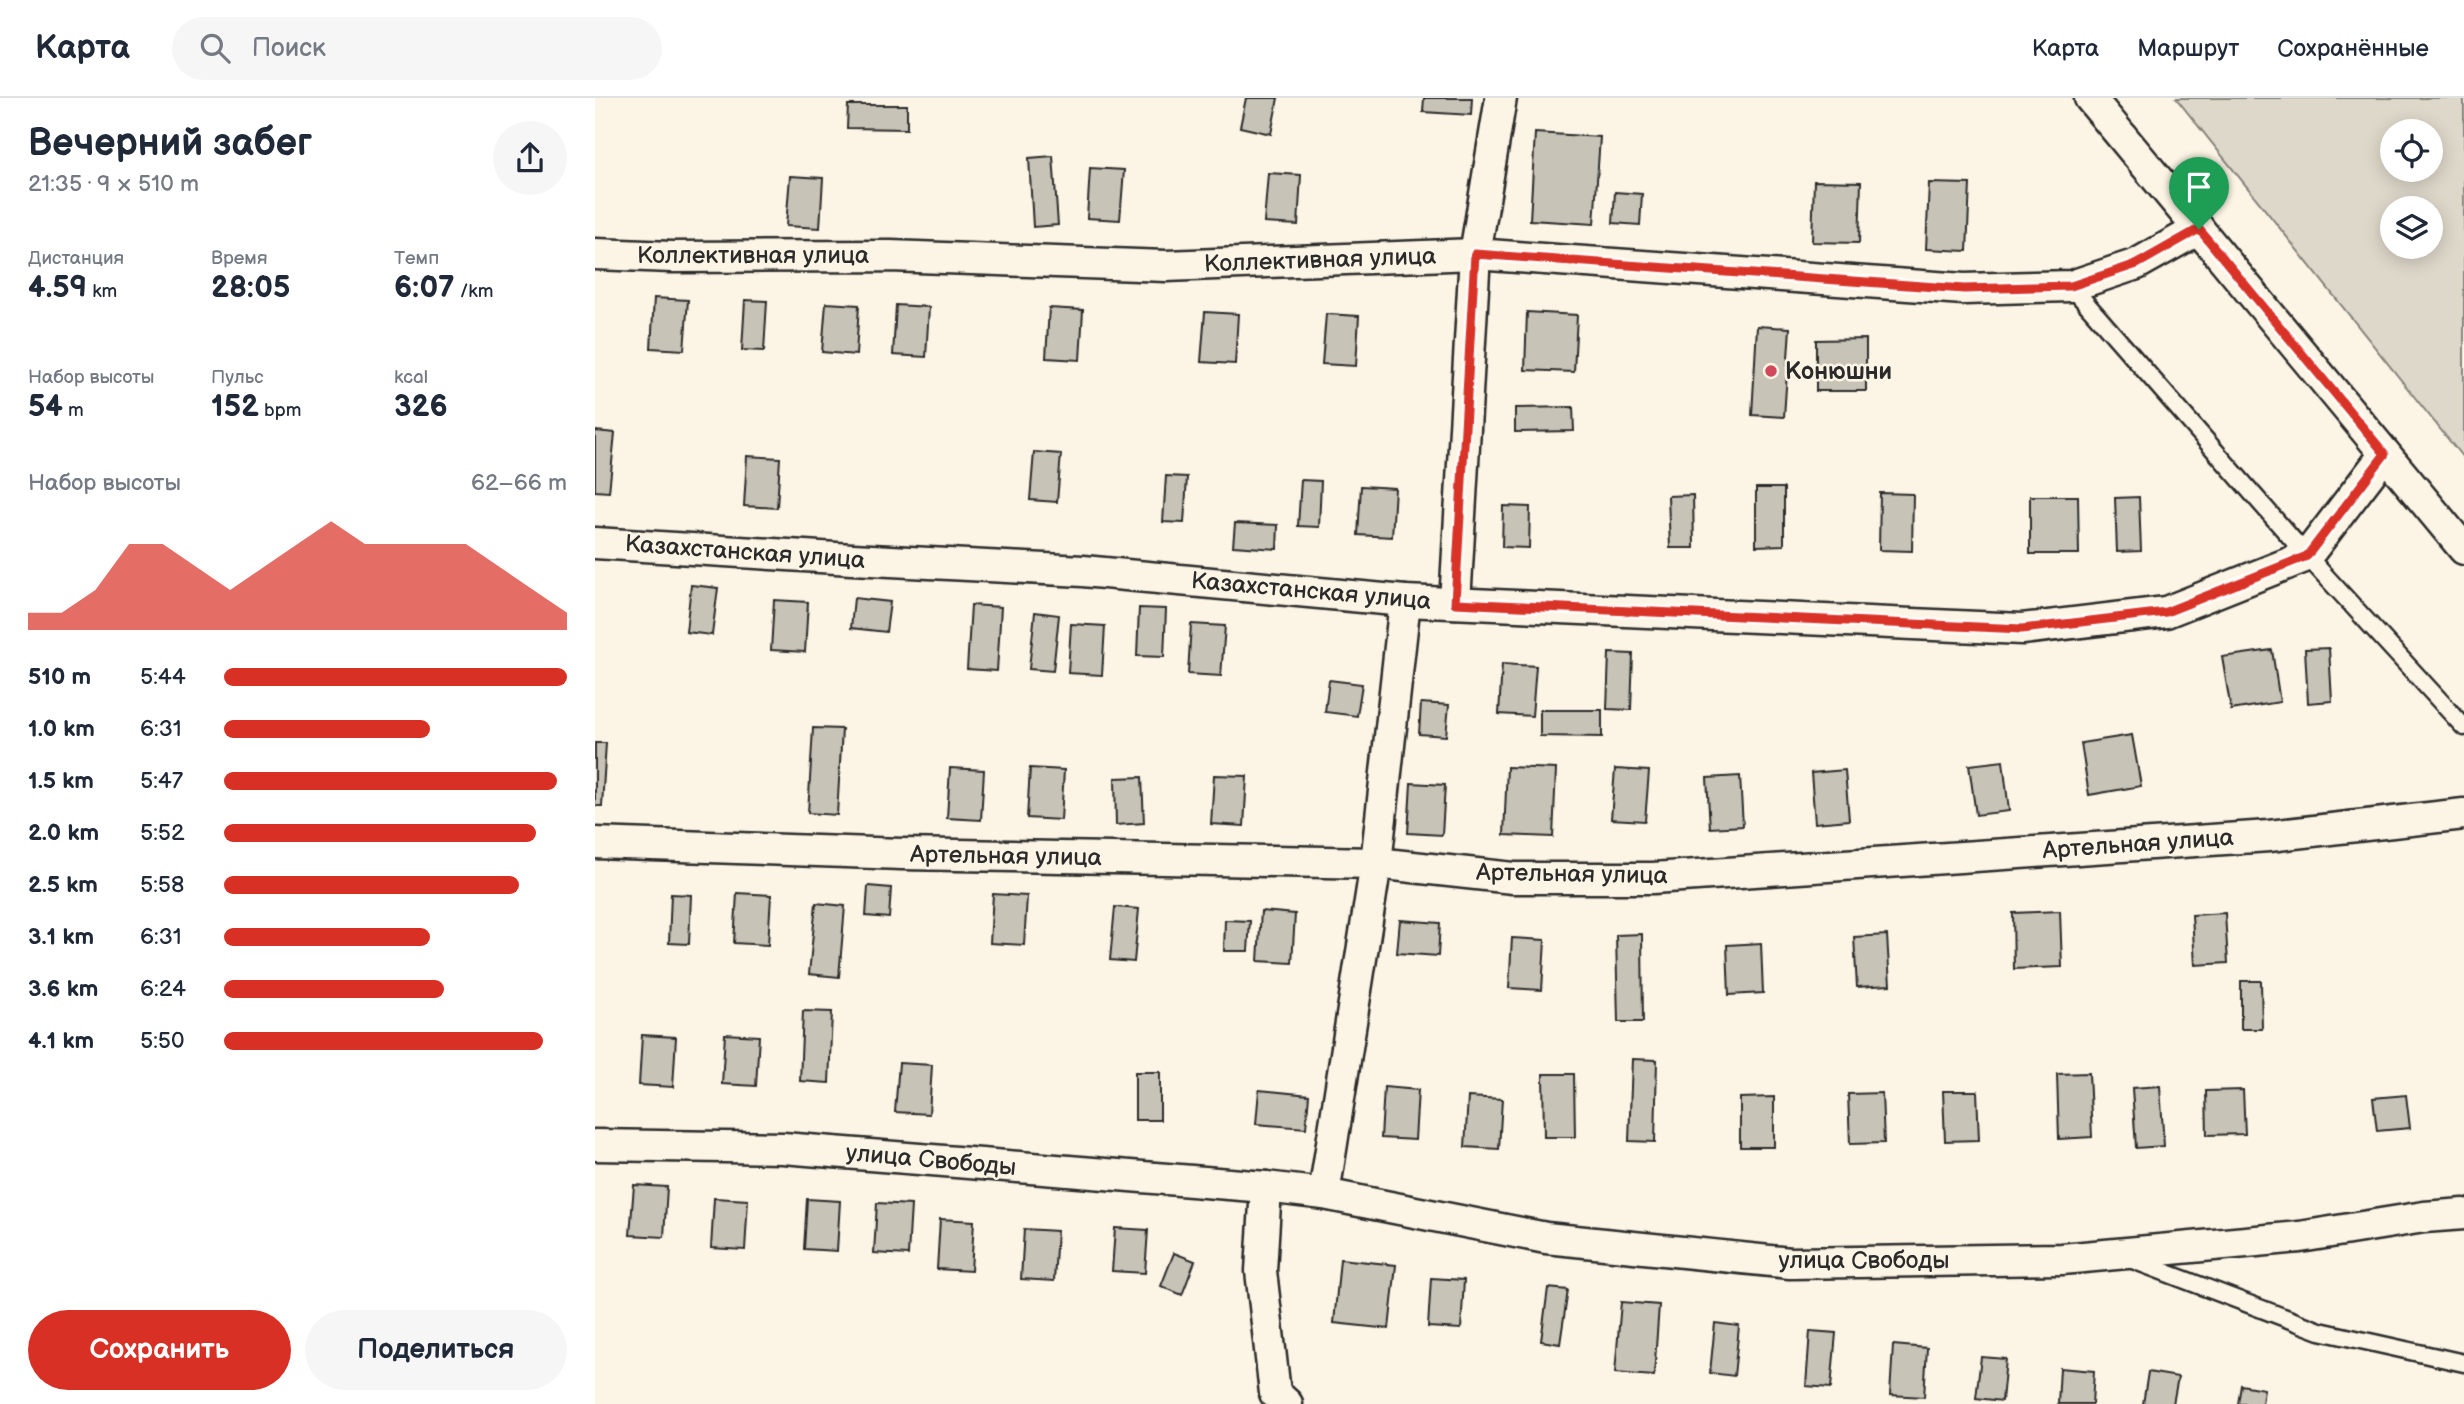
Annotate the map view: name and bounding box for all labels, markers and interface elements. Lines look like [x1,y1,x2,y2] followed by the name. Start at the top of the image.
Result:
[172,17,662,80] search box
[35,28,130,68] text: Карта
[196,29,234,67] icon: search
[252,33,326,64] text: Поиск
[2032,34,2099,63] text: Карта
[2137,34,2239,63] text: Маршрут
[2277,34,2429,63] text: Сохранённые
[2380,119,2443,259] map controls
[2380,119,2443,182] button: locate
[28,121,312,166] text: Вечерний забег
[493,121,567,195] button: share
[2169,157,2229,229] pin
[2180,168,2218,206] icon: arrive
[28,170,199,198] text: 21:35 · 9 × 510 m
[2380,196,2443,259] button: layers
[637,241,869,270] street label: Коллективная улица
[1203,241,1437,279] street label: Коллективная улица
[28,247,124,270] text: Дистанция
[211,247,267,270] text: Время
[394,247,439,270] text: Темп
[28,270,87,306] text: 4.59
[211,270,290,306] text: 28:05
[394,270,455,306] text: 6:07
[87,280,117,303] text: km
[455,280,493,303] text: /km
[1785,357,1892,386] place label: Конюшни
[1763,363,1779,379] marker: Конюшни
[28,366,154,389] text: Набор высоты
[211,366,264,389] text: Пульс
[394,366,428,389] text: kcal
[28,389,63,425] text: 54
[211,389,259,425] text: 152
[394,389,448,425] text: 326
[63,399,84,422] text: m
[259,399,301,422] text: bpm
[28,469,181,497] text: Набор высоты
[471,469,567,497] text: 62–66 m
[624,529,866,575] street label: Казахстанская улица
[1190,566,1432,616] street label: Казахстанская улица
[28,663,91,691] text: 510 m
[140,663,186,691] text: 5:44
[28,715,95,743] text: 1.0 km
[140,715,182,743] text: 6:31
[28,767,94,795] text: 1.5 km
[140,767,183,795] text: 5:47
[28,819,99,847] text: 2.0 km
[140,819,185,847] text: 5:52
[2040,823,2235,865] street label: Артельная улица
[909,840,1102,872] street label: Артельная улица
[1475,858,1668,890] street label: Артельная улица
[28,871,98,899] text: 2.5 km
[140,871,184,899] text: 5:58
[28,923,94,951] text: 3.1 km
[140,923,182,951] text: 6:31
[28,975,98,1003] text: 3.6 km
[140,975,186,1003] text: 6:24
[28,1027,94,1055] text: 4.1 km
[140,1027,185,1055] text: 5:50
[845,1138,1017,1182] street label: улица Свободы
[1778,1246,1950,1275] street label: улица Свободы
[28,1310,291,1390] button: Сохранить
[305,1310,567,1390] button: Поделиться

